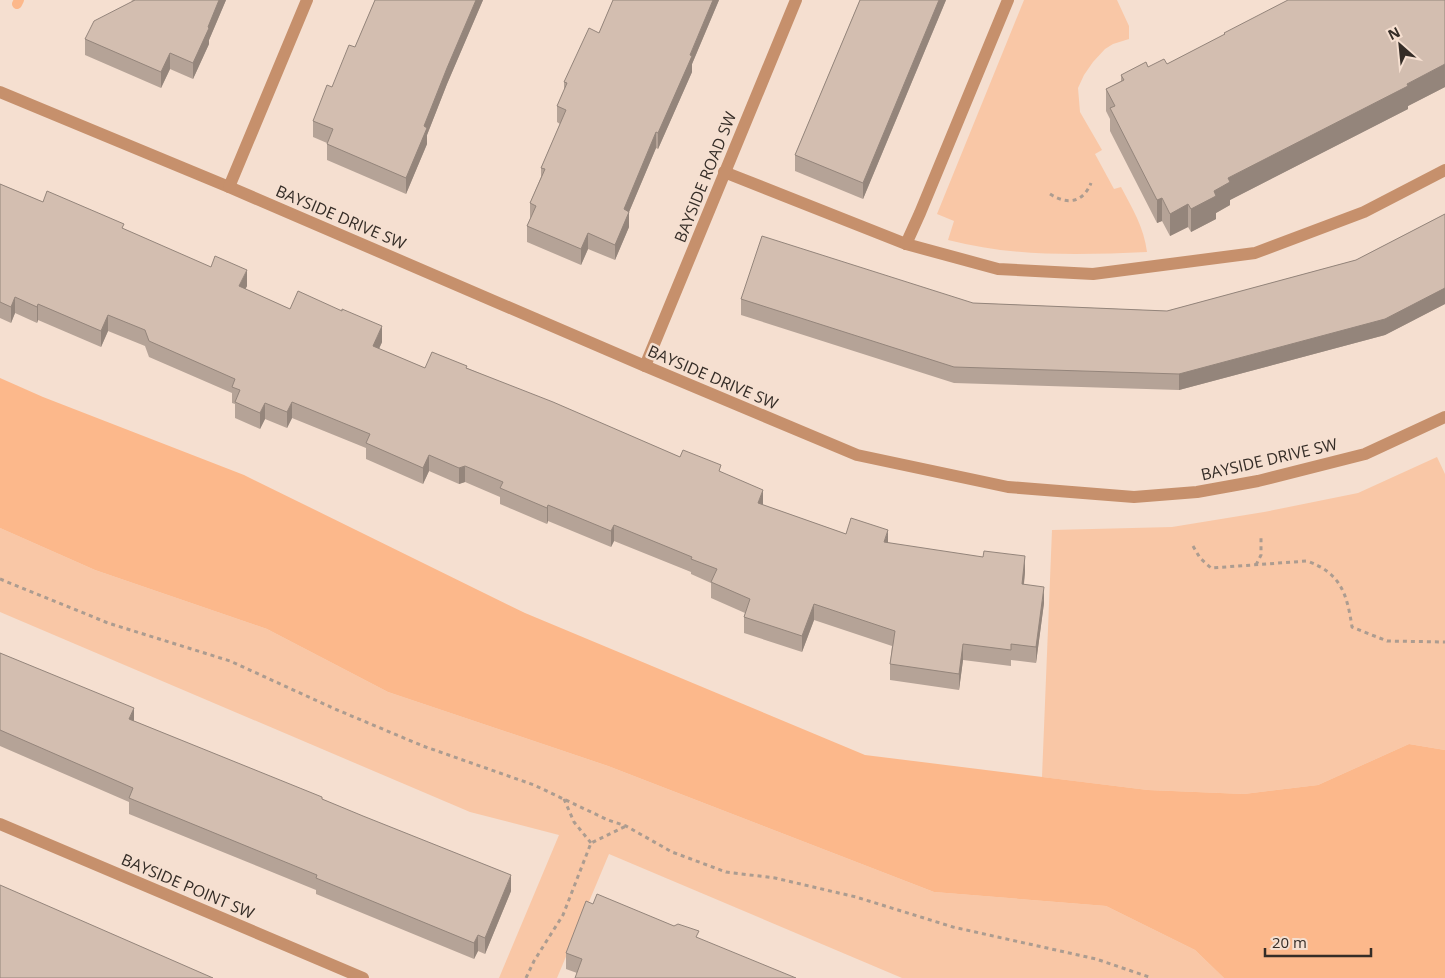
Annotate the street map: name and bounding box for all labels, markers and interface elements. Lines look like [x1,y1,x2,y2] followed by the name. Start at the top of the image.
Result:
[1375,20,1425,70] north arrow
[1384,22,1403,44] text: N
[669,108,741,246] street label: BAYSIDE ROAD SW
[273,180,410,254] street label: BAYSIDE DRIVE SW
[645,340,782,414] street label: BAYSIDE DRIVE SW
[1199,433,1340,485] street label: BAYSIDE DRIVE SW
[118,848,258,924] street label: BAYSIDE POINT SW
[1265,926,1371,958] scale bar
[1272,932,1307,952] text: 20 m

